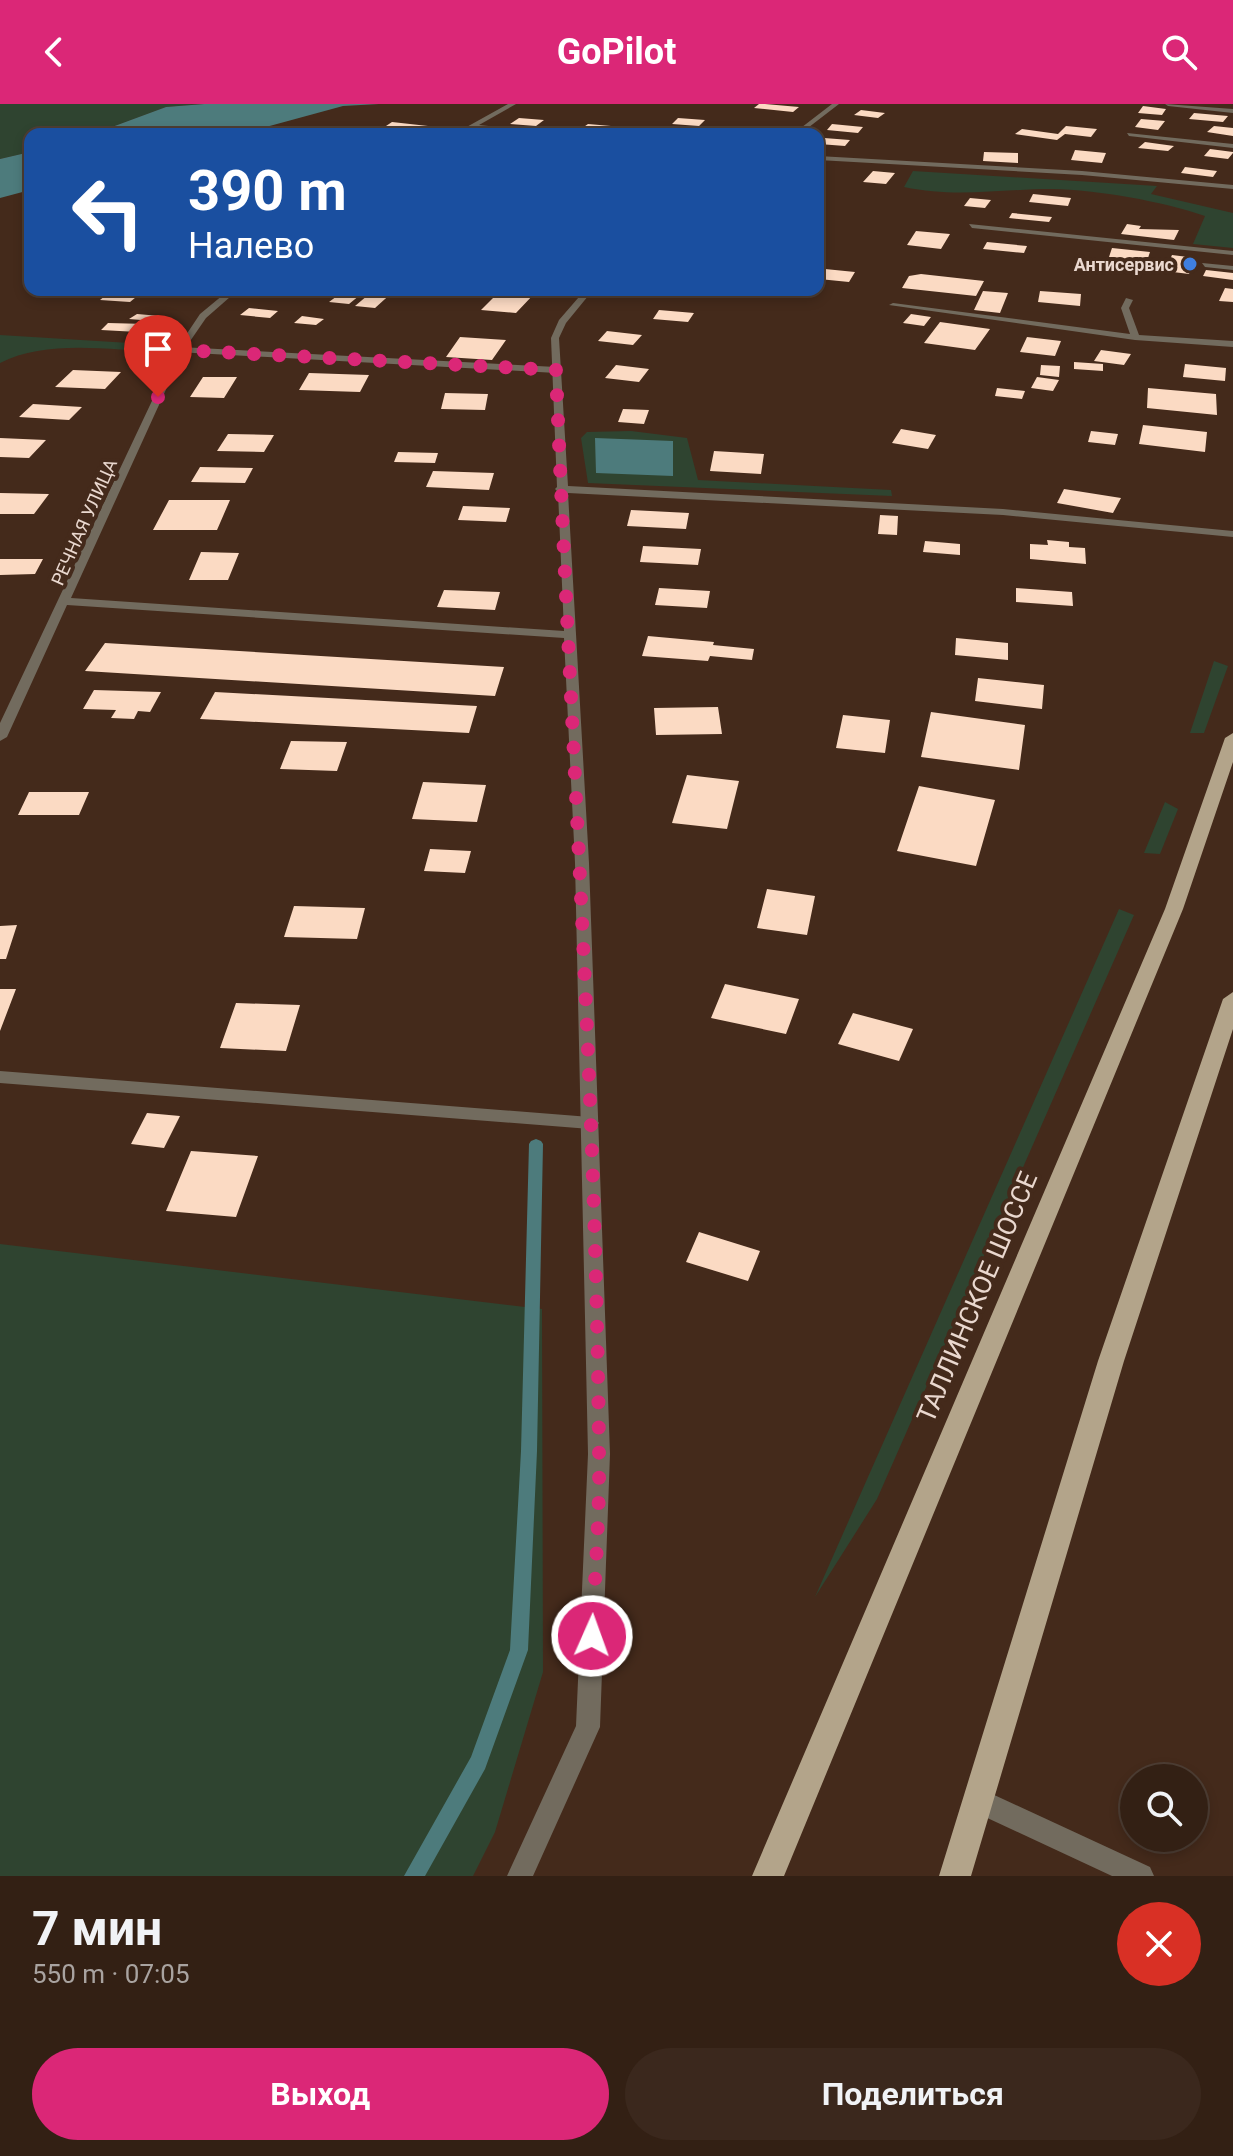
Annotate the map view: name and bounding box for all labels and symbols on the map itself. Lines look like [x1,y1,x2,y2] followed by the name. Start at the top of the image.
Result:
[1074,254,1174,275] place label: Антисервис
[1181,255,1199,273] marker: Антисервис
[124,315,192,397] pin
[47,455,121,588] street label: РЕЧНАЯ УЛИЦА
[911,1167,1043,1427] street label: ТАЛЛИНСКОЕ ШОССЕ
[550,1594,634,1678] position arrow

